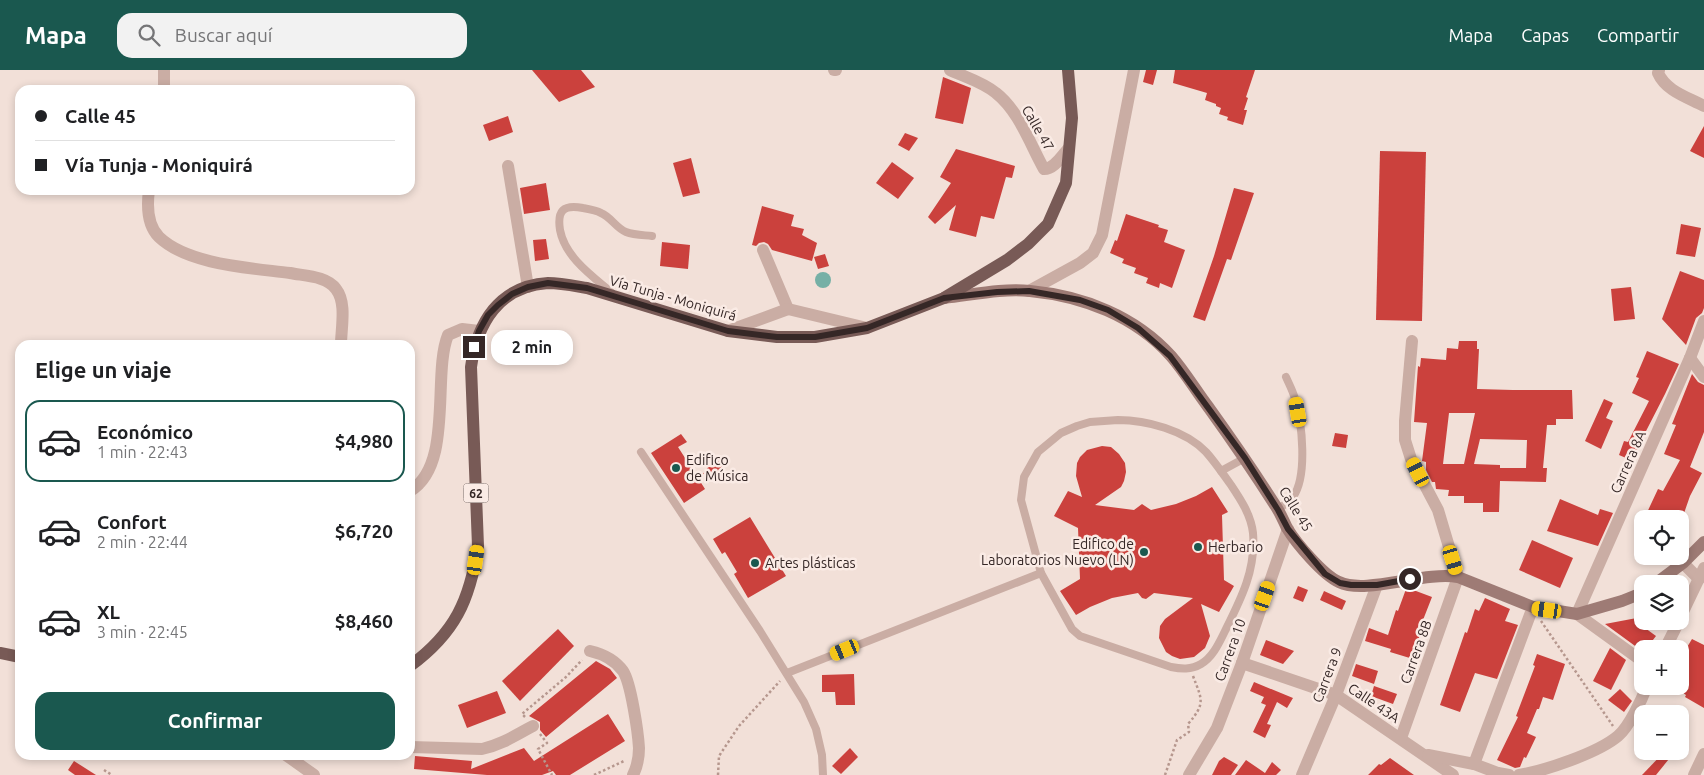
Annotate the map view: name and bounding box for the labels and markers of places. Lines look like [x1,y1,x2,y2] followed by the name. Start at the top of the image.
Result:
[686,452,748,484] place label: Edifico de Música
[670,462,682,474] marker: Edifico de Música
[981,536,1134,568] place label: Edifico de Laboratorios Nuevo (LN)
[1208,539,1263,555] place label: Herbario
[1192,541,1204,553] marker: Herbario
[1138,546,1150,558] marker: Edifico de Laboratorios Nuevo (LN)
[765,555,856,571] place label: Artes plásticas
[749,557,761,569] marker: Artes plásticas

